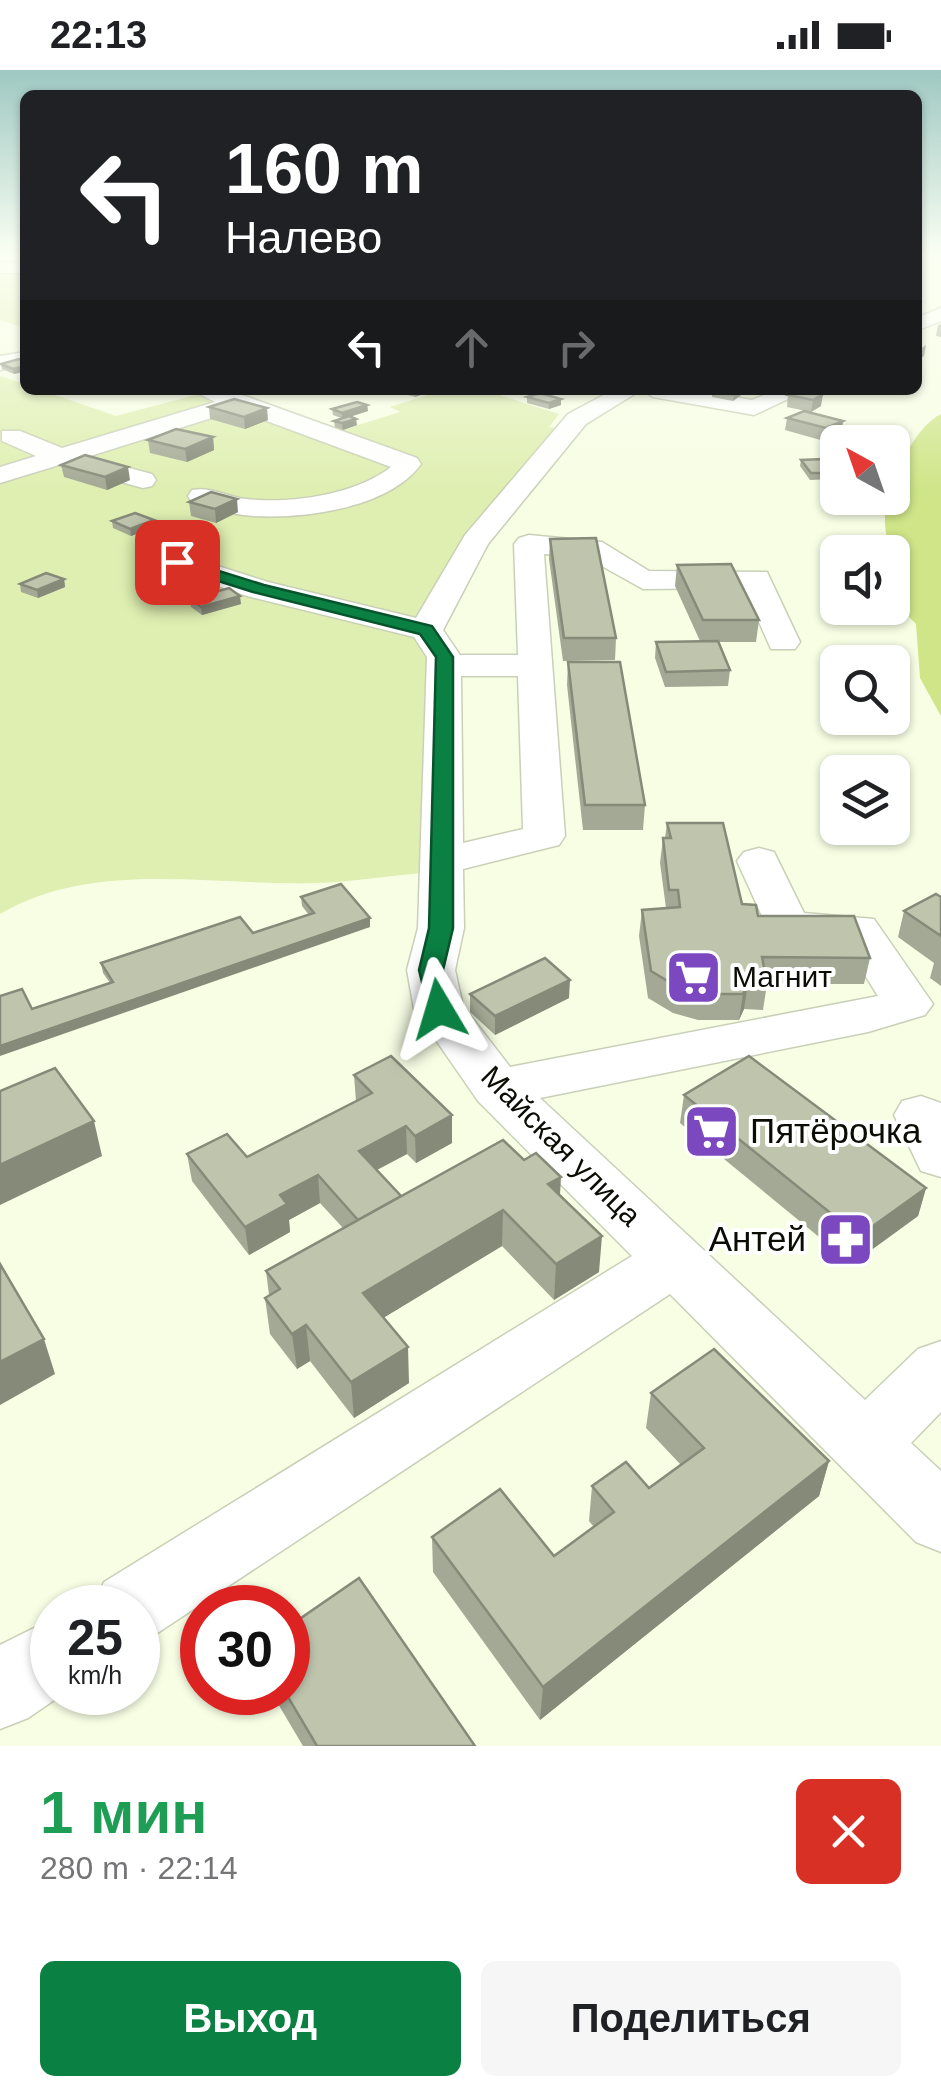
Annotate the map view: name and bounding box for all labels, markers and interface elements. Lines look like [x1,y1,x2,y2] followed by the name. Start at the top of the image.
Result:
[50,14,147,56] text: 22:13
[60,130,190,260] icon: left
[225,130,423,208] text: 160 m
[225,212,382,263] text: Налево
[339,320,394,375] icon: left
[444,320,499,375] icon: ahead
[549,320,604,375] icon: right
[820,425,910,515] north arrow
[820,425,910,845] map controls
[135,520,220,605] pin
[150,535,205,590] icon: arrive
[820,535,910,625] button: sound
[820,645,910,735] button: search
[820,755,910,845] button: layers
[663,947,723,1007] supermarket icon: Магнит
[387,957,491,1061] position arrow
[732,960,832,993] place label: Магнит
[475,1059,648,1232] street label: Майская улица
[681,1101,741,1161] supermarket icon: Пятёрочка
[750,1111,922,1150] place label: Пятёрочка
[815,1209,875,1269] pharmacy icon: Антей
[709,1219,806,1258] place label: Антей
[180,1585,310,1715] speed limit sign: 30
[67,1610,123,1666] text: 25
[68,1661,122,1689] text: km/h
[40,1779,208,1846] text: 1 мин
[796,1779,901,1884] button: close
[40,1850,237,1886] text: 280 m · 22:14
[40,1961,461,2076] button: Выход
[481,1961,901,2076] button: Поделиться

